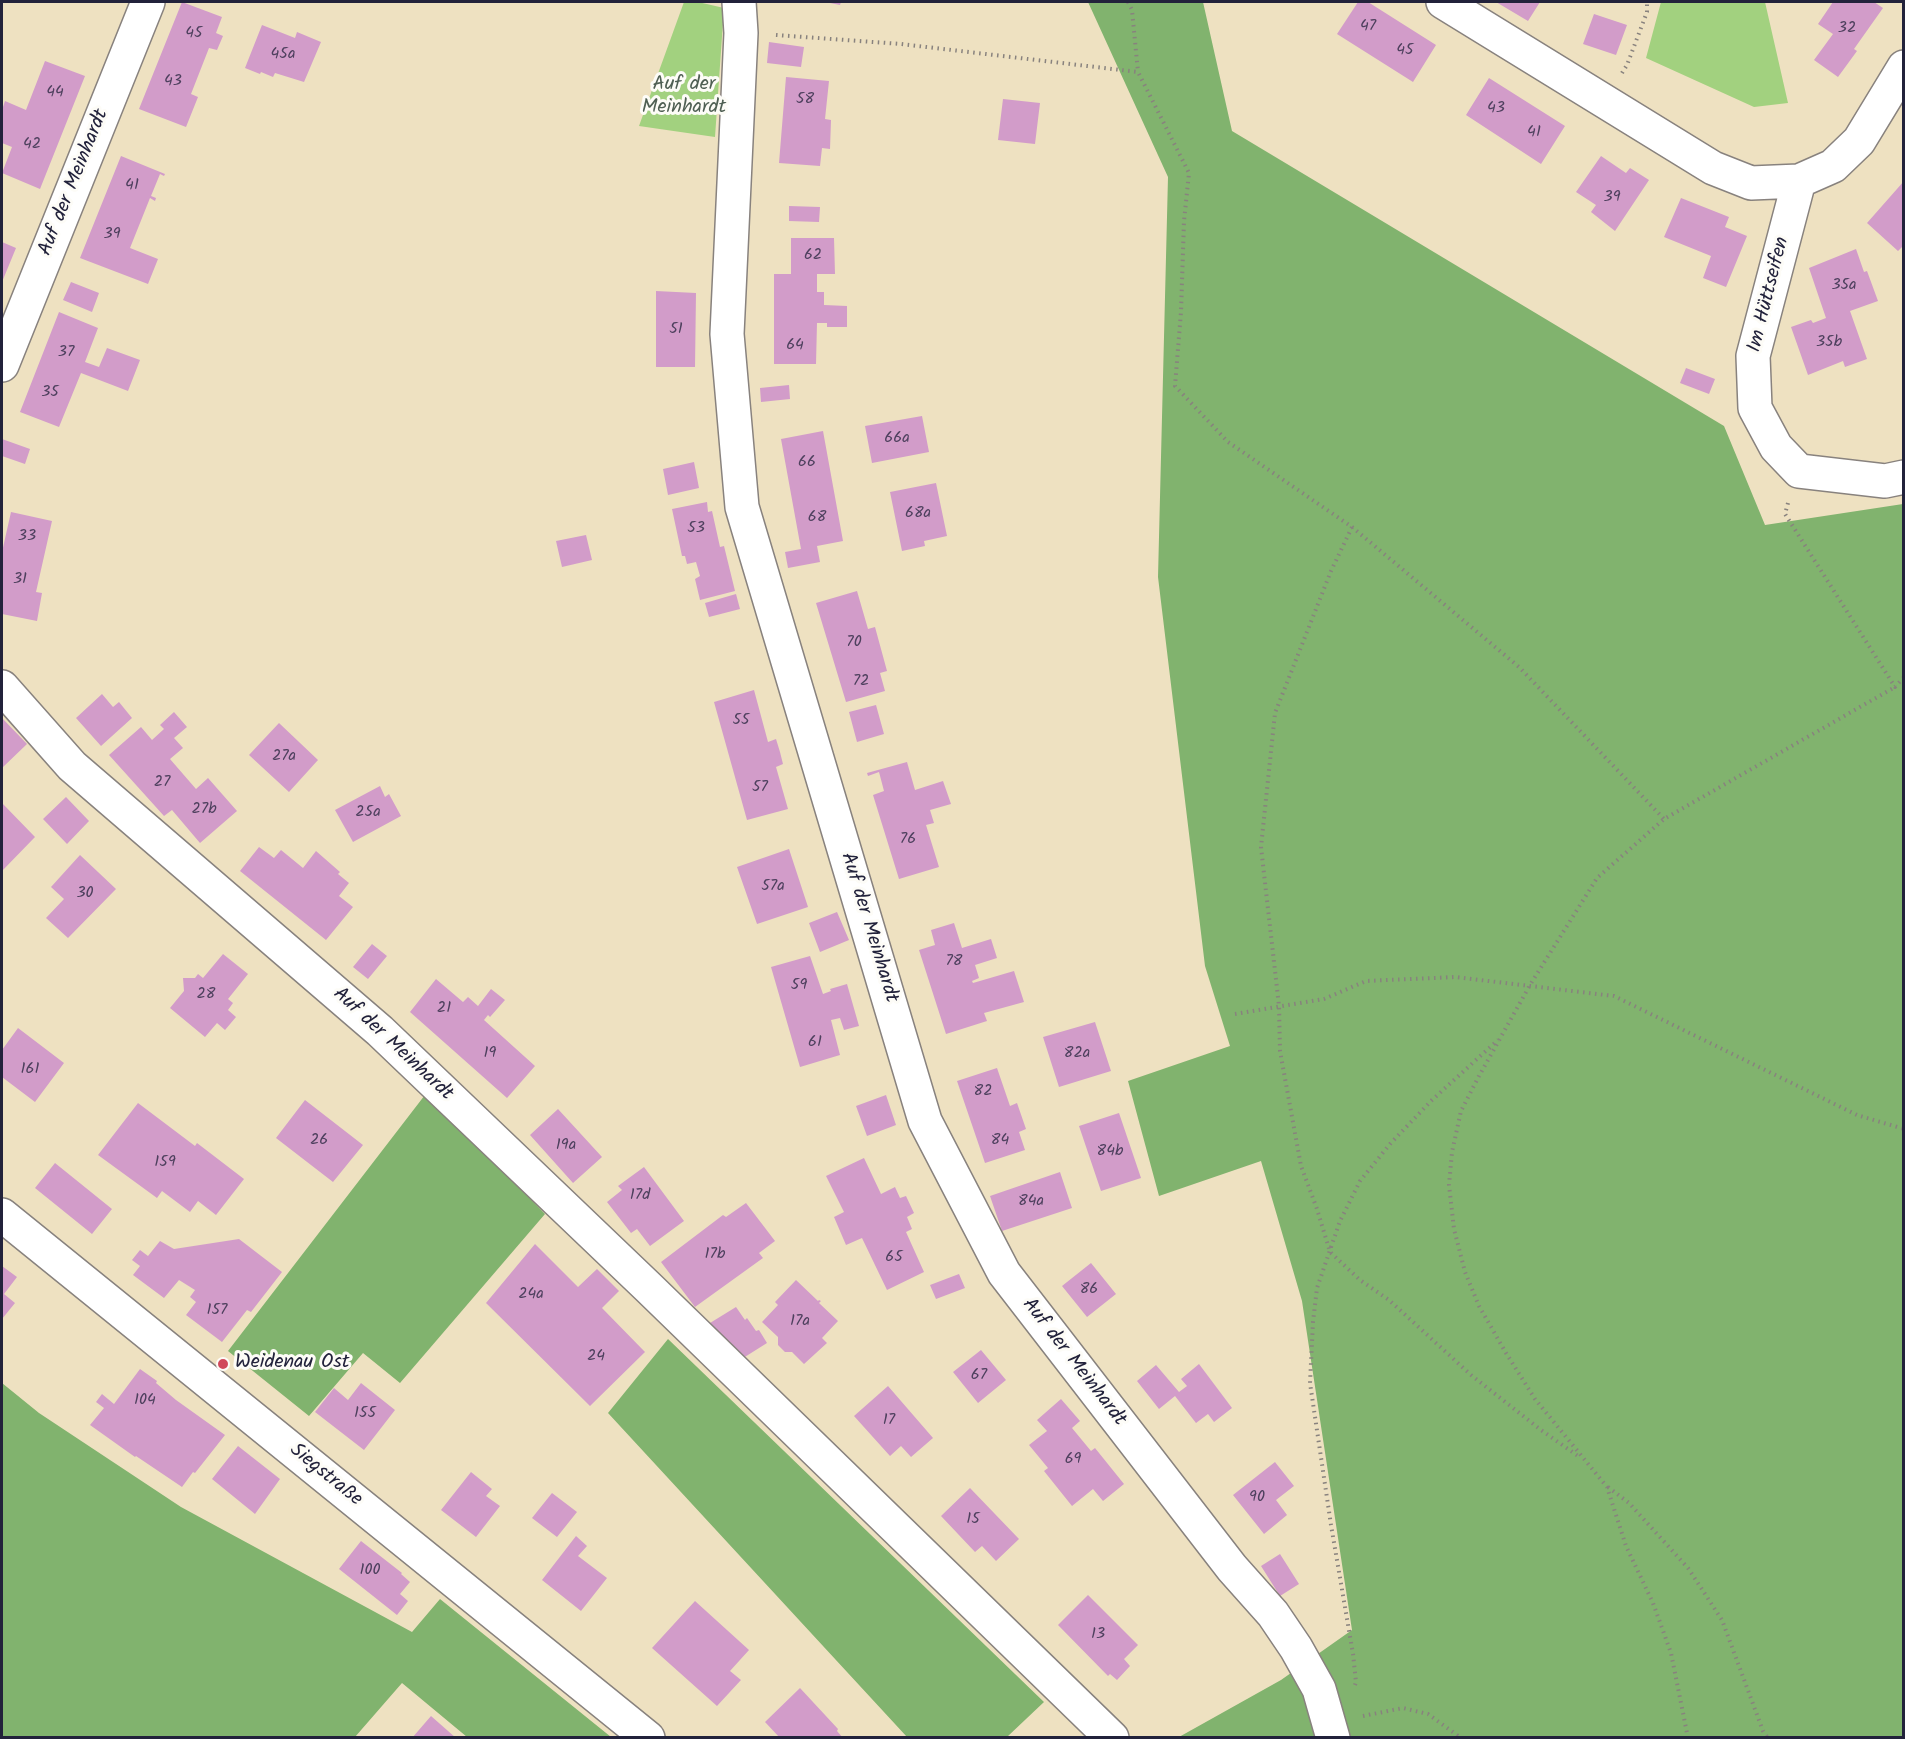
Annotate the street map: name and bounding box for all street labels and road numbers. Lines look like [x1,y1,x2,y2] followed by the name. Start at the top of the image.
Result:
[35,106,115,260] street label: Auf der Meinhardt
[1744,235,1796,355] street label: Im Hüttseifen
[834,850,902,1006] street label: Auf der Meinhardt
[327,983,457,1107] street label: Auf der Meinhardt
[1016,1294,1130,1432] street label: Auf der Meinhardt
[284,1439,366,1513] street label: Siegstraße

